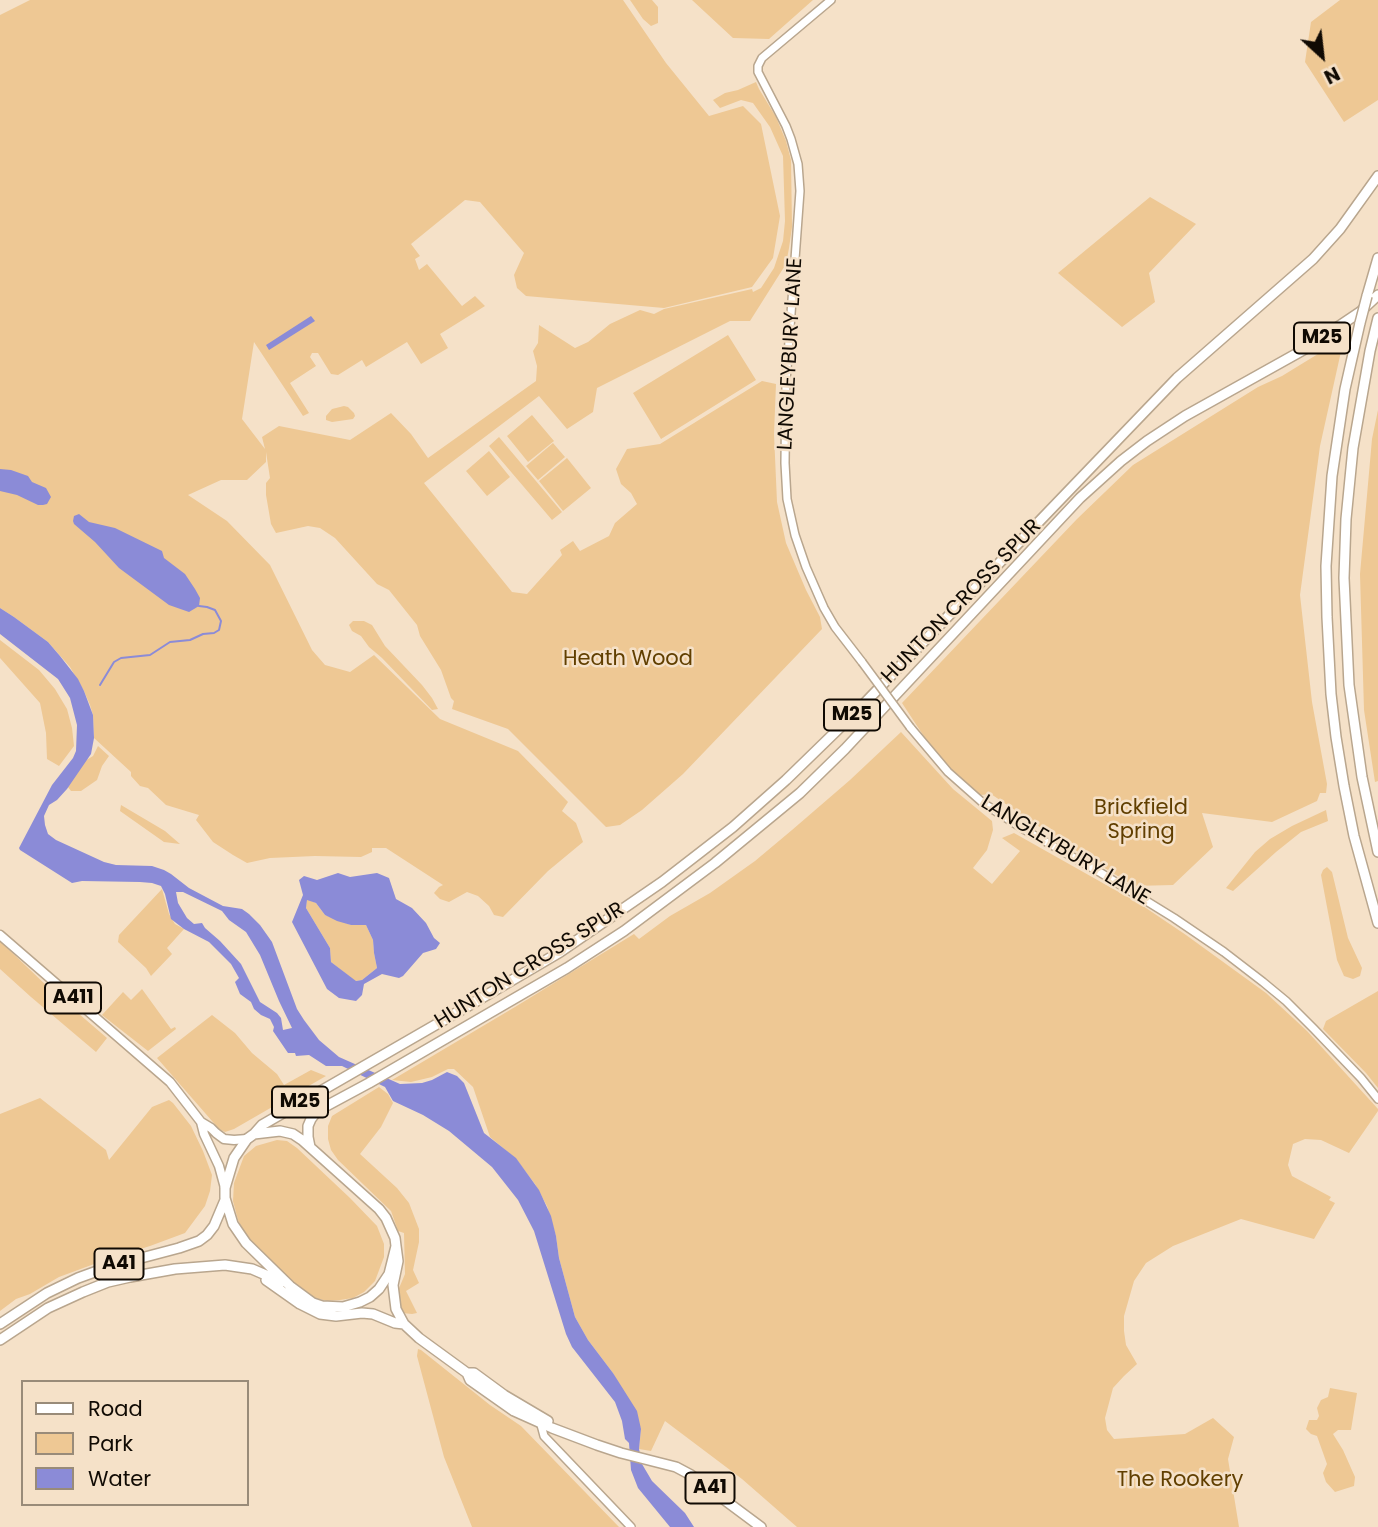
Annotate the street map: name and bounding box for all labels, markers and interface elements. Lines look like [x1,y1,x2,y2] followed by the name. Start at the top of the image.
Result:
[1287,21,1357,91] north arrow
[1319,60,1344,90] text: N
[773,257,809,451] street label: LANGLEYBURY LANE
[1294,322,1350,354] road number: M25
[877,515,1047,689] street label: HUNTON CROSS SPUR
[563,647,693,673] park label: Heath Wood
[824,700,880,730] road number: M25
[976,791,1154,911] street label: LANGLEYBURY LANE
[1094,796,1188,846] park label: Brickfield Spring
[431,897,629,1035] street label: HUNTON CROSS SPUR
[45,982,101,1014] road number: A411
[272,1086,328,1118] road number: M25
[94,1248,144,1280] road number: A41
[21,1380,248,1506] legend
[88,1394,143,1423] text: Road
[88,1429,133,1458] text: Park
[88,1464,151,1493] text: Water
[1117,1468,1243,1494] park label: The Rookery
[686,1472,734,1504] road number: A41

